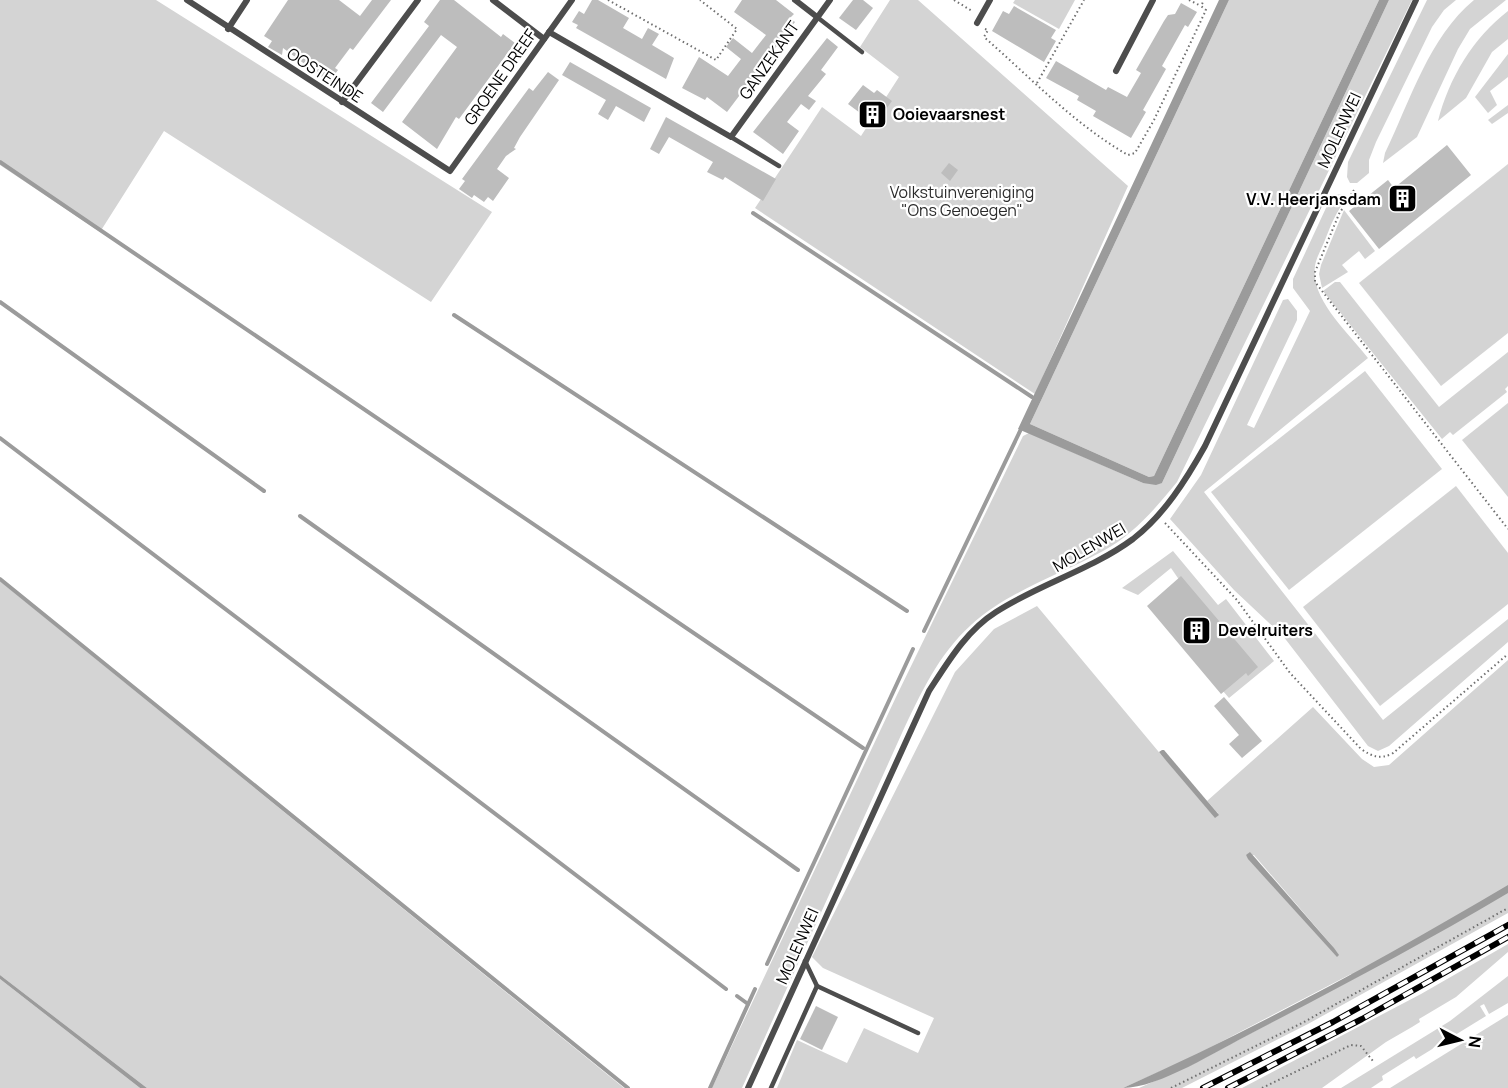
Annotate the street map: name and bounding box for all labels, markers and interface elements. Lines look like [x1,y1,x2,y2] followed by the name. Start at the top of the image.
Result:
[734,16,804,104] street label: GANZEKANT
[459,25,541,129] street label: GROENE DREEF
[283,42,367,108] street label: OOSTEINDE
[1312,89,1366,171] street label: MOLENWEI
[856,98,888,130] building icon: Ooievaarsnest
[893,103,1005,125] place label: Ooievaarsnest
[890,181,1034,221] park label: Volkstuinvereniging "Ons Genoegen"
[1386,183,1418,215] building icon: V.V. Heerjansdam
[1246,188,1381,210] place label: V.V. Heerjansdam
[1048,517,1130,577] street label: MOLENWEI
[1181,614,1213,646] building icon: Develruiters
[1218,619,1313,641] place label: Develruiters
[770,904,824,988] street label: MOLENWEI
[1430,1010,1490,1070] north arrow
[1463,1035,1487,1049] text: N

